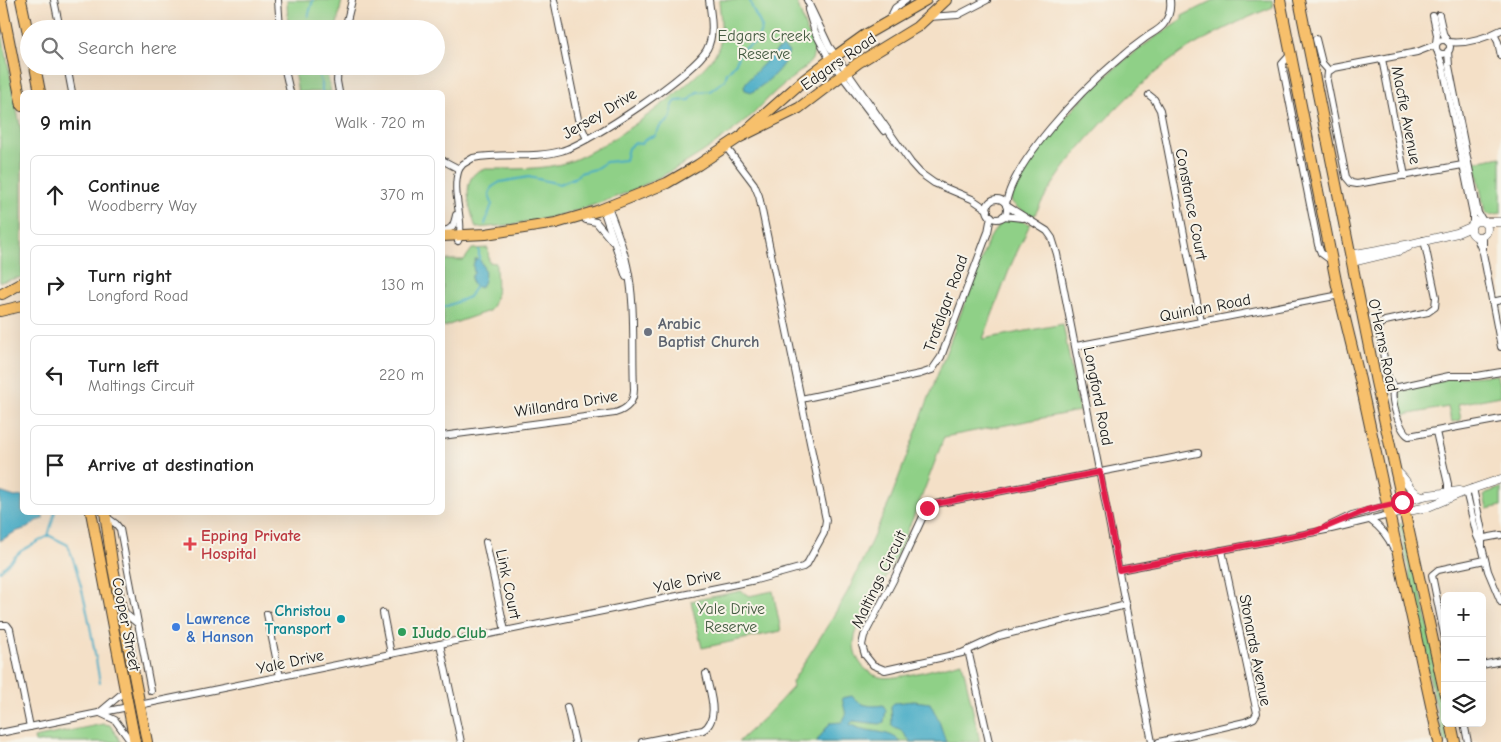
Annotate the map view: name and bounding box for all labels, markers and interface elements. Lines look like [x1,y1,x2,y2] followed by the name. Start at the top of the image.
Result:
[20,20,445,75] search box
[718,27,811,63] park label: Edgars Creek Reserve
[797,29,880,94] street label: Edgars Road
[38,34,66,62] icon: search
[78,37,177,59] text: Search here
[1388,65,1424,166] street label: Macfie Avenue
[559,85,640,143] street label: Jersey Drive
[40,111,92,135] text: 9 min
[335,114,425,132] text: Walk · 720 m
[1171,147,1211,262] street label: Constance Court
[88,175,160,197] text: Continue
[41,181,69,209] icon: ahead
[380,186,424,204] text: 370 m
[88,197,197,215] text: Woodberry Way
[920,253,972,354] street label: Trafalgar Road
[88,265,172,287] text: Turn right
[41,271,69,299] icon: right
[381,276,424,294] text: 130 m
[88,287,188,305] text: Longford Road
[1158,290,1252,326] street label: Quinlan Road
[1364,297,1402,393] street label: O'Herns Road
[658,315,759,351] place label: Arabic Baptist Church
[642,326,654,338] marker: Arabic Baptist Church
[1080,345,1116,447] street label: Longford Road
[88,355,159,377] text: Turn left
[41,361,69,389] icon: left
[379,366,424,384] text: 220 m
[88,377,194,395] text: Maltings Circuit
[513,387,619,421] street label: Willandra Drive
[41,451,69,479] icon: arrive
[88,454,254,476] text: Arrive at destination
[1391,491,1414,514] route start
[916,497,939,520] route end
[201,527,301,563] place label: Epping Private Hospital
[848,527,910,631] street label: Maltings Circuit
[183,537,197,551] marker: Epping Private Hospital
[492,548,524,621] street label: Link Court
[652,565,722,597] street label: Yale Drive
[108,576,144,673] street label: Cooper Street
[1441,592,1486,727] map controls
[1441,592,1486,637] button: +
[1235,593,1275,708] street label: Stonards Avenue
[697,600,765,636] park label: Yale Drive Reserve
[265,602,332,638] place label: Christou Transport
[186,610,254,646] place label: Lawrence & Hanson
[335,613,347,625] marker: Christou Transport
[170,621,182,633] marker: Lawrence & Hanson
[412,624,487,642] place label: IJudo Club
[396,626,408,638] marker: IJudo Club
[1441,637,1486,682] button: −
[255,646,325,678] street label: Yale Drive
[1441,682,1486,727] button: layers

